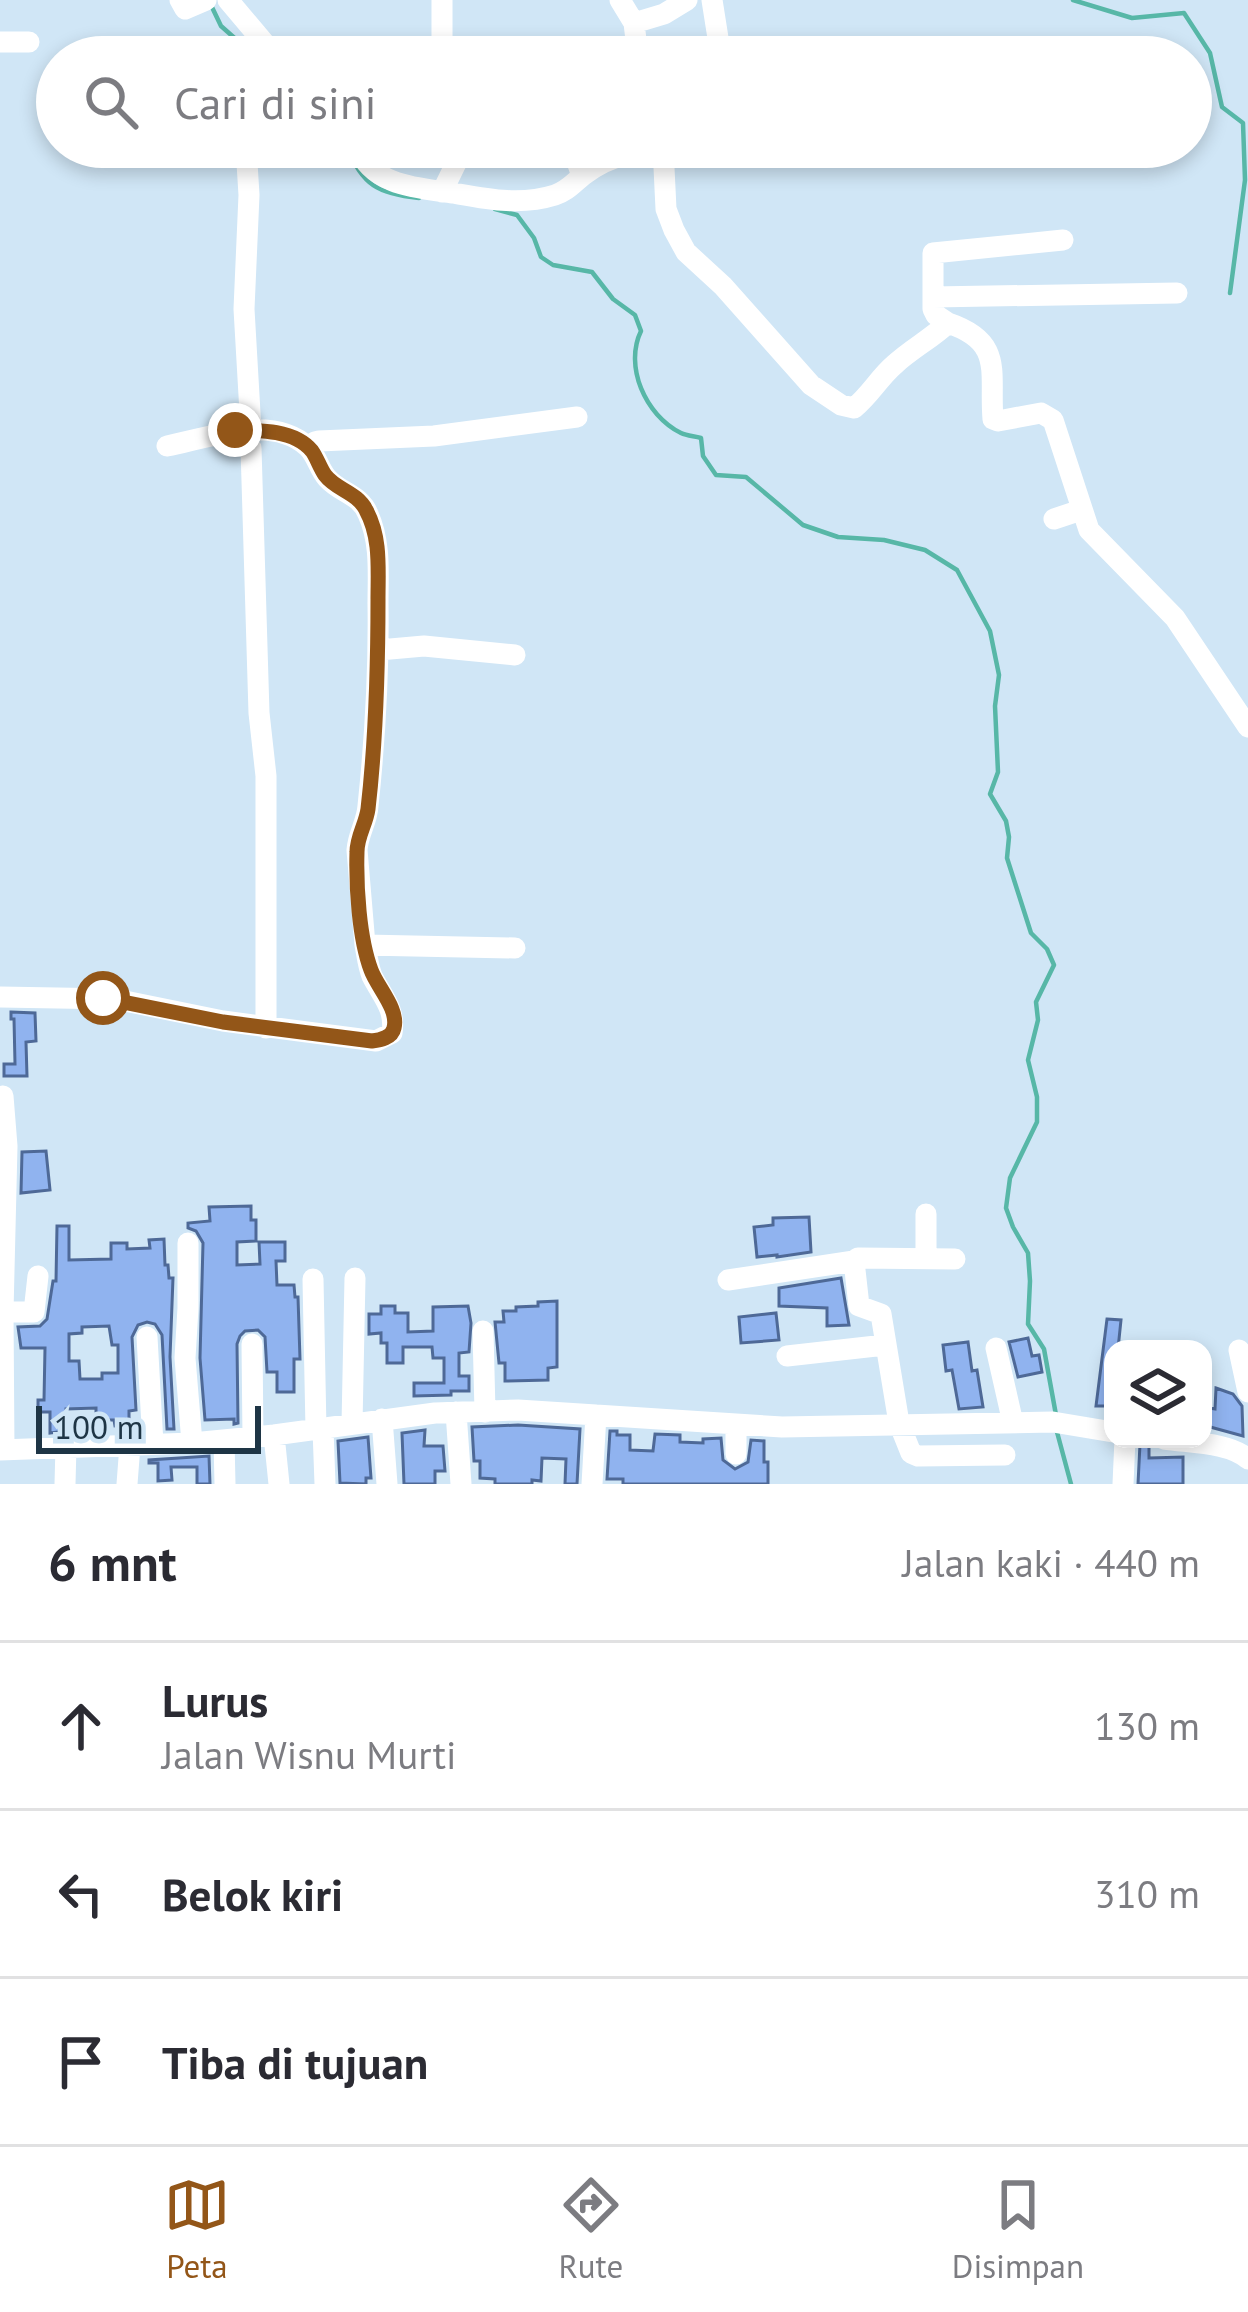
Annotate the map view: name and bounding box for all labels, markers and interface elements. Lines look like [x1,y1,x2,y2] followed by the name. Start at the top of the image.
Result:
[36,36,1212,168] search box
[78,69,144,135] icon: search
[174,73,377,131] text: Cari di sini
[208,403,262,457] route end
[76,971,130,1025] route start
[1104,1340,1212,1448] map controls
[1104,1340,1212,1448] button: layers
[36,1400,261,1453] scale bar
[54,1405,144,1448] text: 100 m
[48,1529,176,1595] text: 6 mnt
[903,1537,1200,1588] text: Jalan kaki · 440 m
[162,1671,268,1729] text: Lurus
[48,1693,114,1759] icon: ahead
[1094,1700,1200,1751] text: 130 m
[162,1729,456,1780] text: Jalan Wisnu Murti
[48,1861,114,1927] icon: left
[162,1865,343,1923] text: Belok kiri
[1094,1868,1200,1919] text: 310 m
[48,2029,114,2095] icon: arrive
[162,2033,428,2091] text: Tiba di tujuan
[164,2172,230,2287] tab: Peta
[558,2172,624,2287] tab: Rute
[952,2172,1084,2287] tab: Disimpan

